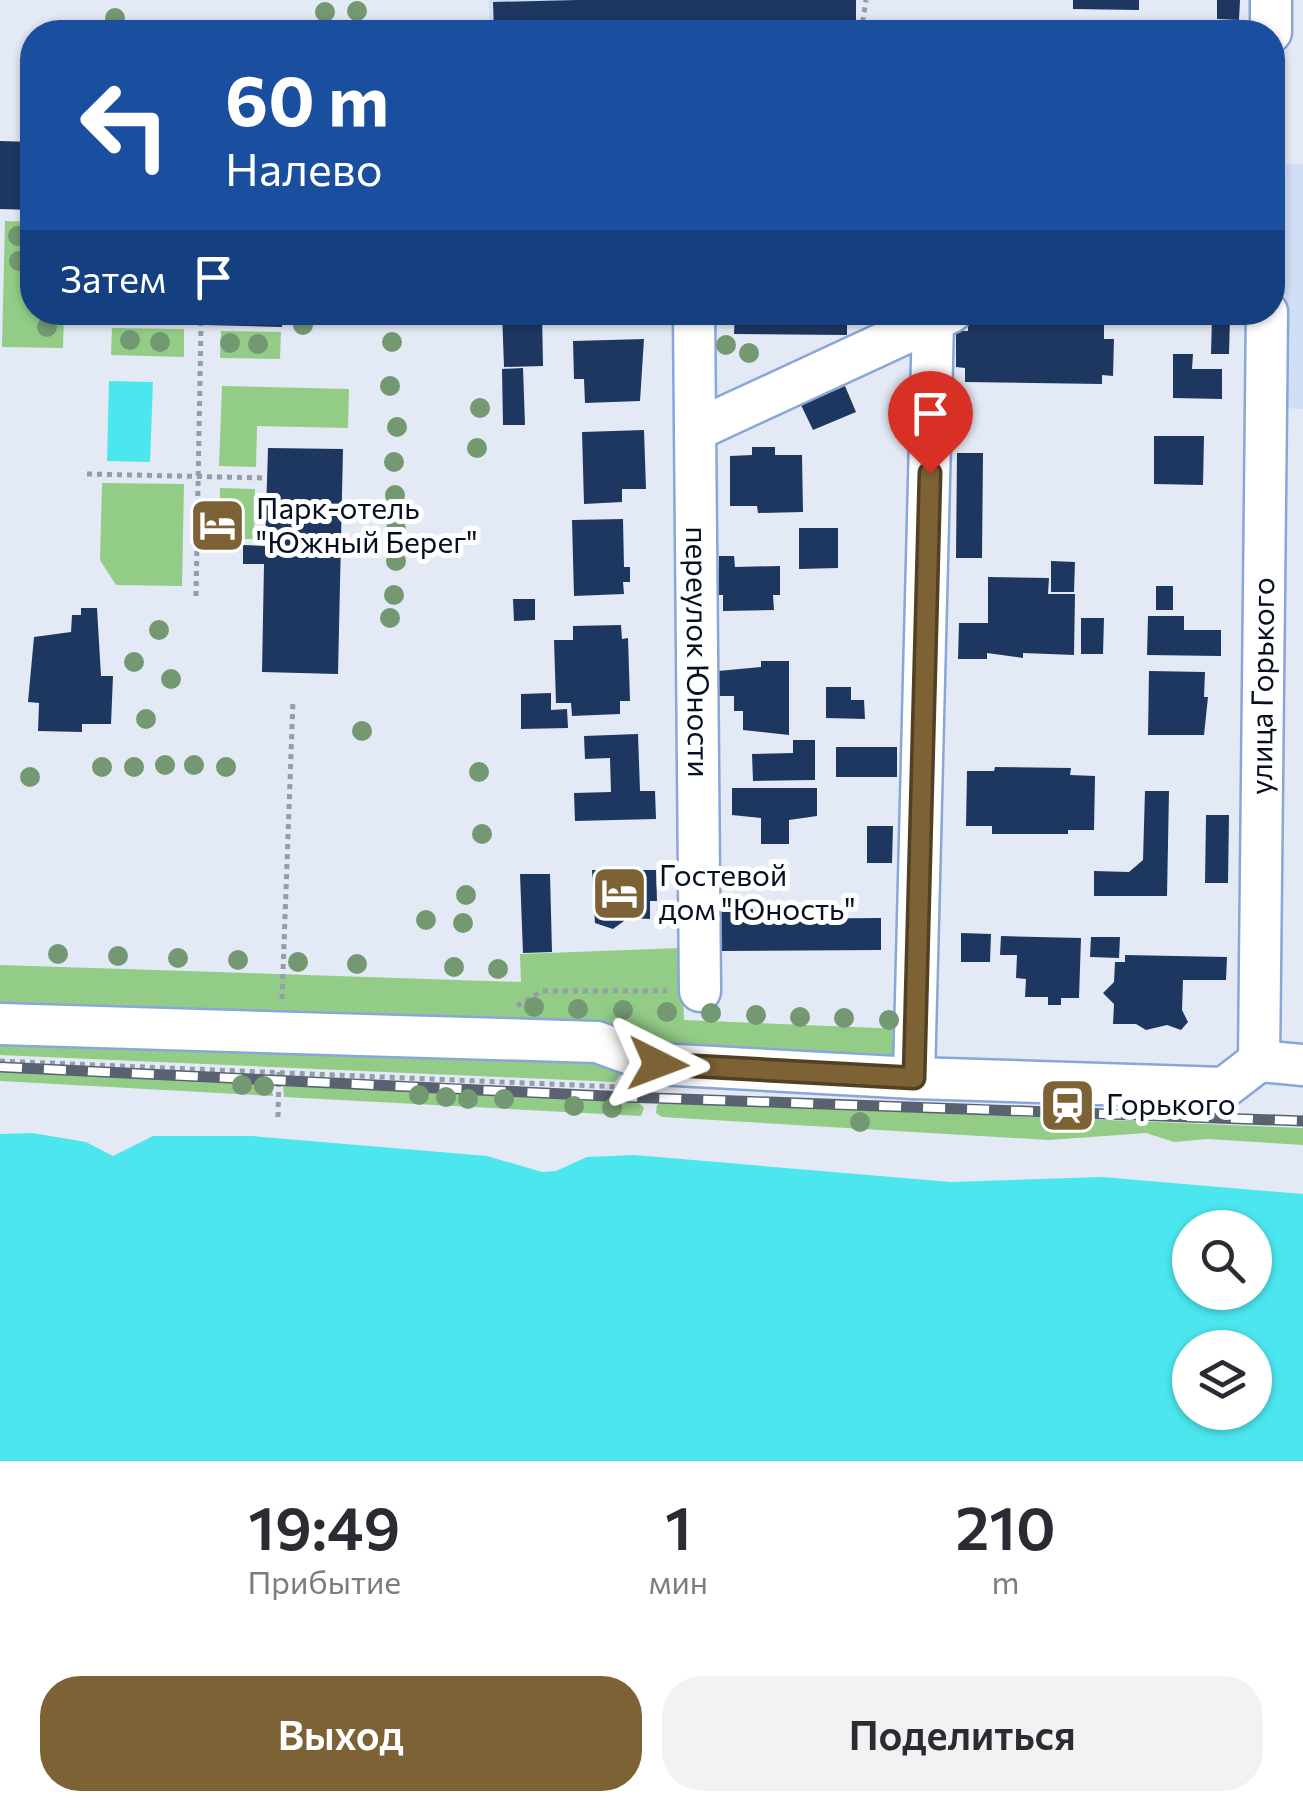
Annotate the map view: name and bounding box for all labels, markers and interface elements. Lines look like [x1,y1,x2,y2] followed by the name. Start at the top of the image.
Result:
[225,55,389,140] text: 60 m
[60,60,190,190] icon: left
[225,140,383,195] text: Налево
[186,250,241,305] icon: arrive
[60,254,166,301] text: Затем
[888,371,973,474] pin
[903,386,958,441] icon: arrive
[256,488,478,559] place label: Парк-отель "Южный Берег"
[187,496,247,556] hotel icon: Парк-отель "Южный Берег"
[680,526,719,778] street label: переулок Юности
[1241,577,1280,795] street label: улица Горького
[659,855,856,926] place label: Гостевой дом "Юность"
[590,863,650,923] hotel icon: Гостевой дом "Юность"
[606,1012,710,1116] position arrow
[1037,1075,1097,1135] station icon: Горького
[1106,1084,1236,1121] place label: Горького
[1172,1210,1272,1430] map controls
[1172,1210,1272,1310] button: search
[1172,1330,1272,1430] button: layers
[248,1489,400,1562] text: 19:49
[665,1489,692,1562] text: 1
[955,1489,1056,1562] text: 210
[247,1561,401,1601] text: Прибытие
[649,1561,708,1601] text: мин
[992,1561,1019,1601] text: m
[40,1676,642,1791] button: Выход
[662,1676,1263,1791] button: Поделиться

